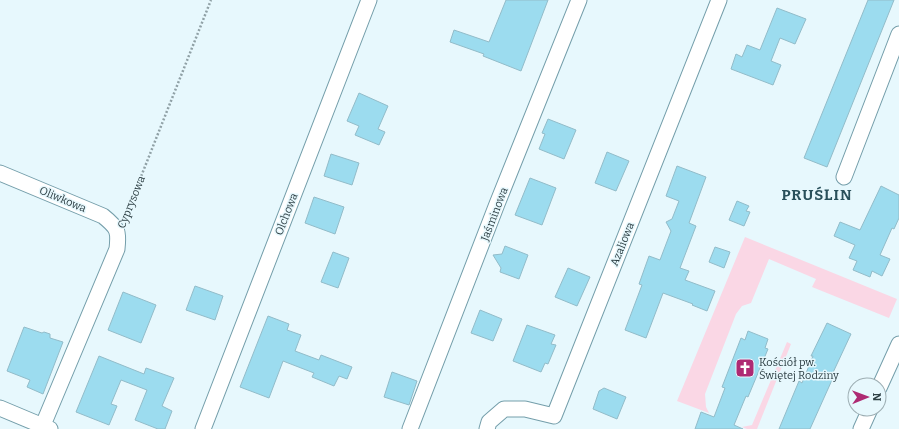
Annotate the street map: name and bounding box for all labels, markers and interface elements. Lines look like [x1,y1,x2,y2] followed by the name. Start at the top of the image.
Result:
[115,174,148,230] street label: Cyprysowa
[37,184,88,215] street label: Oliwkowa
[478,186,511,244] street label: Jaśminowa
[782,186,852,204] district label: PRUŚLIN
[272,191,300,237] street label: Olchowa
[608,220,637,268] street label: Azaliowa
[759,356,839,382] place label: Kościół pw. Świętej Rodziny
[734,357,756,379] church icon: Kościół pw. Świętej Rodziny
[847,377,887,417] north arrow
[870,392,883,402] text: N

